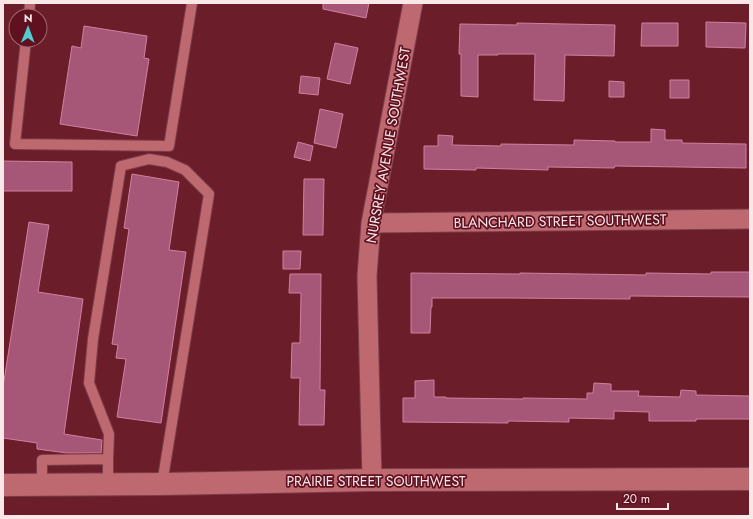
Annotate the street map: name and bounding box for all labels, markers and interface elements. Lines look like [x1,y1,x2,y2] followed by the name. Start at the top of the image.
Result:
[8,8,48,48] north arrow
[24,10,33,26] text: N
[361,45,415,245] street label: NURSREY AVENUE SOUTHWEST
[453,209,667,233] street label: BLANCHARD STREET SOUTHWEST
[286,471,466,491] street label: PRAIRIE STREET SOUTHWEST
[617,485,668,511] scale bar
[623,490,650,508] text: 20 m

